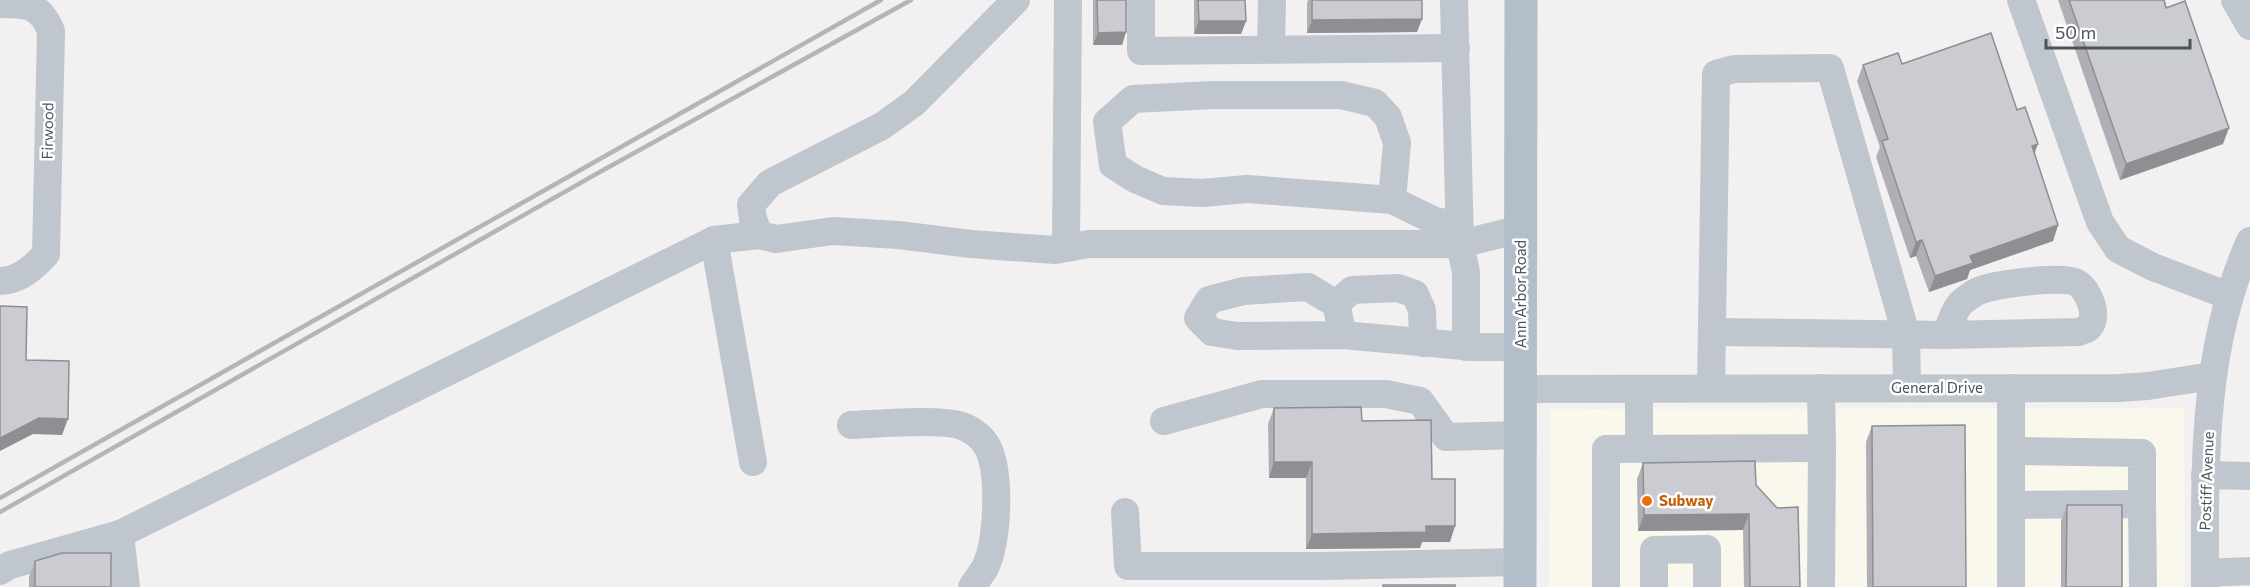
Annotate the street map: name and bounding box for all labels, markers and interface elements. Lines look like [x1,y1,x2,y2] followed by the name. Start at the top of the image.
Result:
[2046,12,2190,50] scale bar
[2055,21,2096,43] text: 50 m
[38,102,56,160] street label: Firwood
[1511,240,1529,348] street label: Ann Arbor Road
[1891,378,1983,396] street label: General Drive
[2195,431,2217,531] street label: Postiff Avenue
[1659,491,1714,509] place label: Subway
[1640,494,1654,508] marker: Subway

